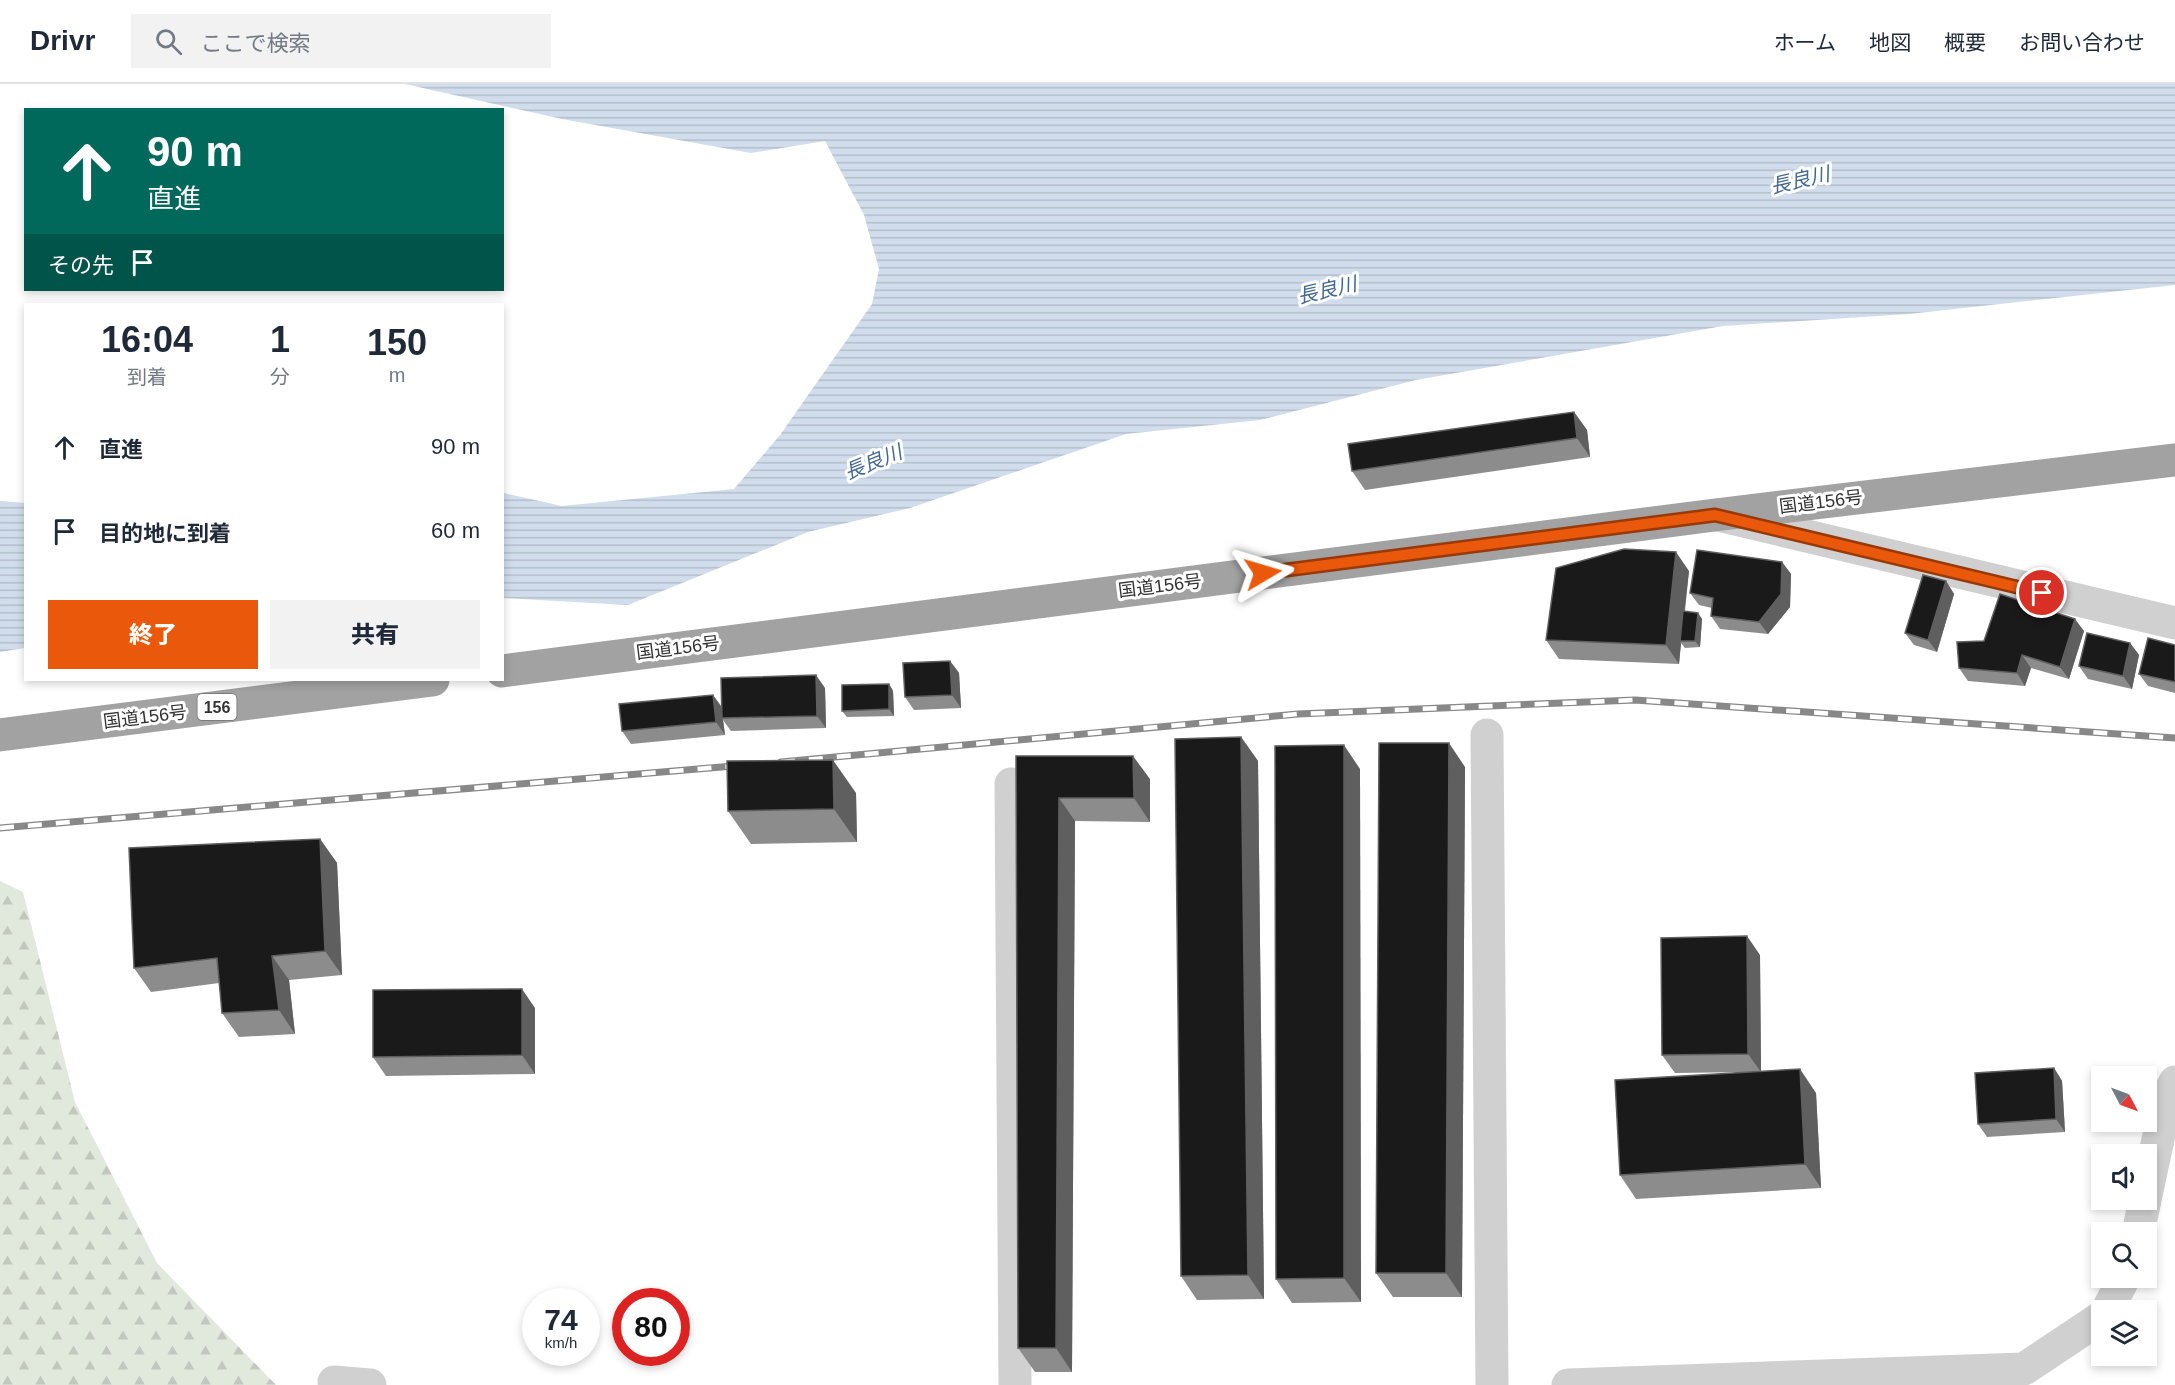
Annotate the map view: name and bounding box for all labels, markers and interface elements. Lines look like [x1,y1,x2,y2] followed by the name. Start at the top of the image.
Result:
[131,14,551,68] search box
[30,25,95,56] text: Drivr
[152,25,185,58] icon: search
[200,31,310,56] text: ここで検索
[1774,31,1836,54] text: ホーム
[1869,31,1911,54] text: 地図
[1944,31,1986,54] text: 概要
[2019,31,2145,54] text: お問い合わせ
[147,128,243,175] text: 90 m
[48,132,126,210] icon: ahead
[1768,162,1834,197] water label: 長良川
[147,184,201,214] text: 直進
[126,246,159,279] icon: arrive
[48,253,114,278] text: その先
[1295,272,1361,307] water label: 長良川
[101,319,193,360] text: 16:04
[270,319,290,360] text: 1
[367,322,427,363] text: 150
[389,364,405,386] text: m
[127,366,167,388] text: 到着
[270,366,290,388] text: 分
[48,431,81,464] icon: ahead
[431,434,480,459] text: 90 m
[99,437,143,462] text: 直進
[841,440,907,483] water label: 長良川
[1778,487,1864,517] street label: 国道156号
[48,515,81,548] icon: arrive
[431,518,480,543] text: 60 m
[99,521,231,546] text: 目的地に到着
[1231,541,1295,605] position arrow
[2016,567,2067,618] pin
[1117,571,1203,601] street label: 国道156号
[2025,576,2058,609] icon: arrive
[48,600,258,669] button: 終了
[270,600,480,669] button: 共有
[635,633,721,663] street label: 国道156号
[198,694,236,720] road number: 156
[102,702,188,732] street label: 国道156号
[2091,1066,2157,1132] north arrow
[2091,1066,2157,1366] map controls
[2091,1144,2157,1210] button: sound
[2091,1222,2157,1288] button: search
[612,1288,690,1366] speed limit sign: 80
[2091,1300,2157,1366] button: layers
[544,1303,578,1336] text: 74
[545,1334,577,1351] text: km/h

